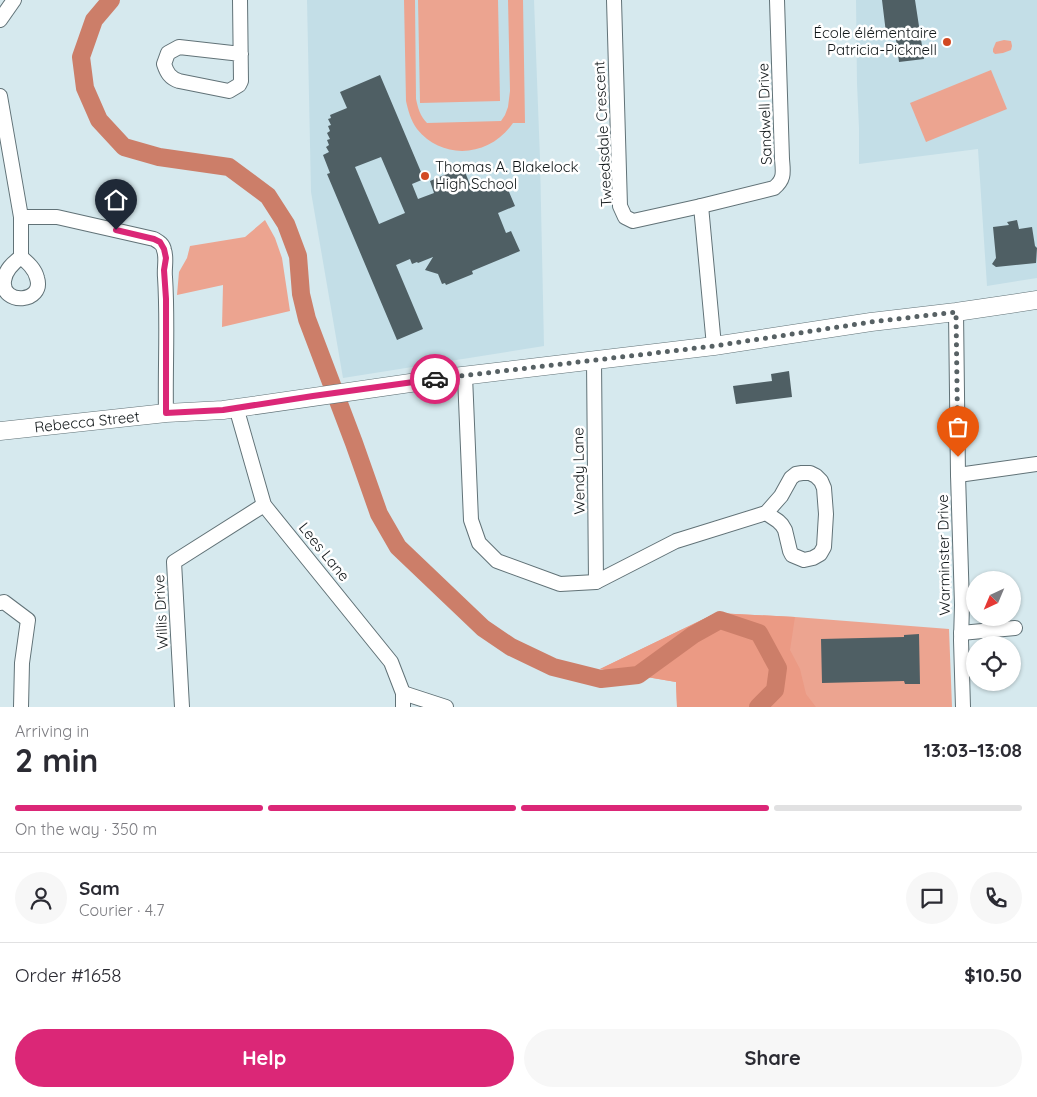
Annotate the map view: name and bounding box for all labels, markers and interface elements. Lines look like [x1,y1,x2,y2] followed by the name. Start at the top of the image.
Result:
[813,23,937,59] place label: École élémentaire Patricia-Picknell
[941,36,953,48] marker: École élémentaire Patricia-Picknell
[589,60,616,208] street label: Tweedsdale Crescent
[753,63,776,165] street label: Sandwell Drive
[435,157,579,193] place label: Thomas A. Blakelock High School
[419,170,431,182] marker: Thomas A. Blakelock High School
[95,179,137,230] pin
[102,186,130,214] icon: home
[410,354,460,404] courier
[421,365,449,393] icon: car
[937,406,979,457] pin
[33,407,141,436] street label: Rebecca Street
[944,413,972,441] icon: bag
[568,427,589,515] street label: Wendy Lane
[933,494,954,616] street label: Warminster Drive
[295,518,354,585] street label: Lees Lane
[966,571,1021,626] north arrow
[966,571,1021,691] map controls
[149,574,172,650] street label: Willis Drive
[966,636,1021,691] button: locate
[15,721,89,741] text: Arriving in
[923,738,1022,762] text: 13:03–13:08
[15,740,98,780] text: 2 min
[15,819,157,839] text: On the way · 350 m
[15,872,67,924] button: person
[906,872,958,924] button: chat
[970,872,1022,924] button: phone
[79,876,120,900] text: Sam
[79,900,164,920] text: Courier · 4.7
[15,963,122,987] text: Order #1658
[964,963,1022,987] text: $10.50
[15,1029,514,1087] button: Help
[524,1029,1022,1087] button: Share

